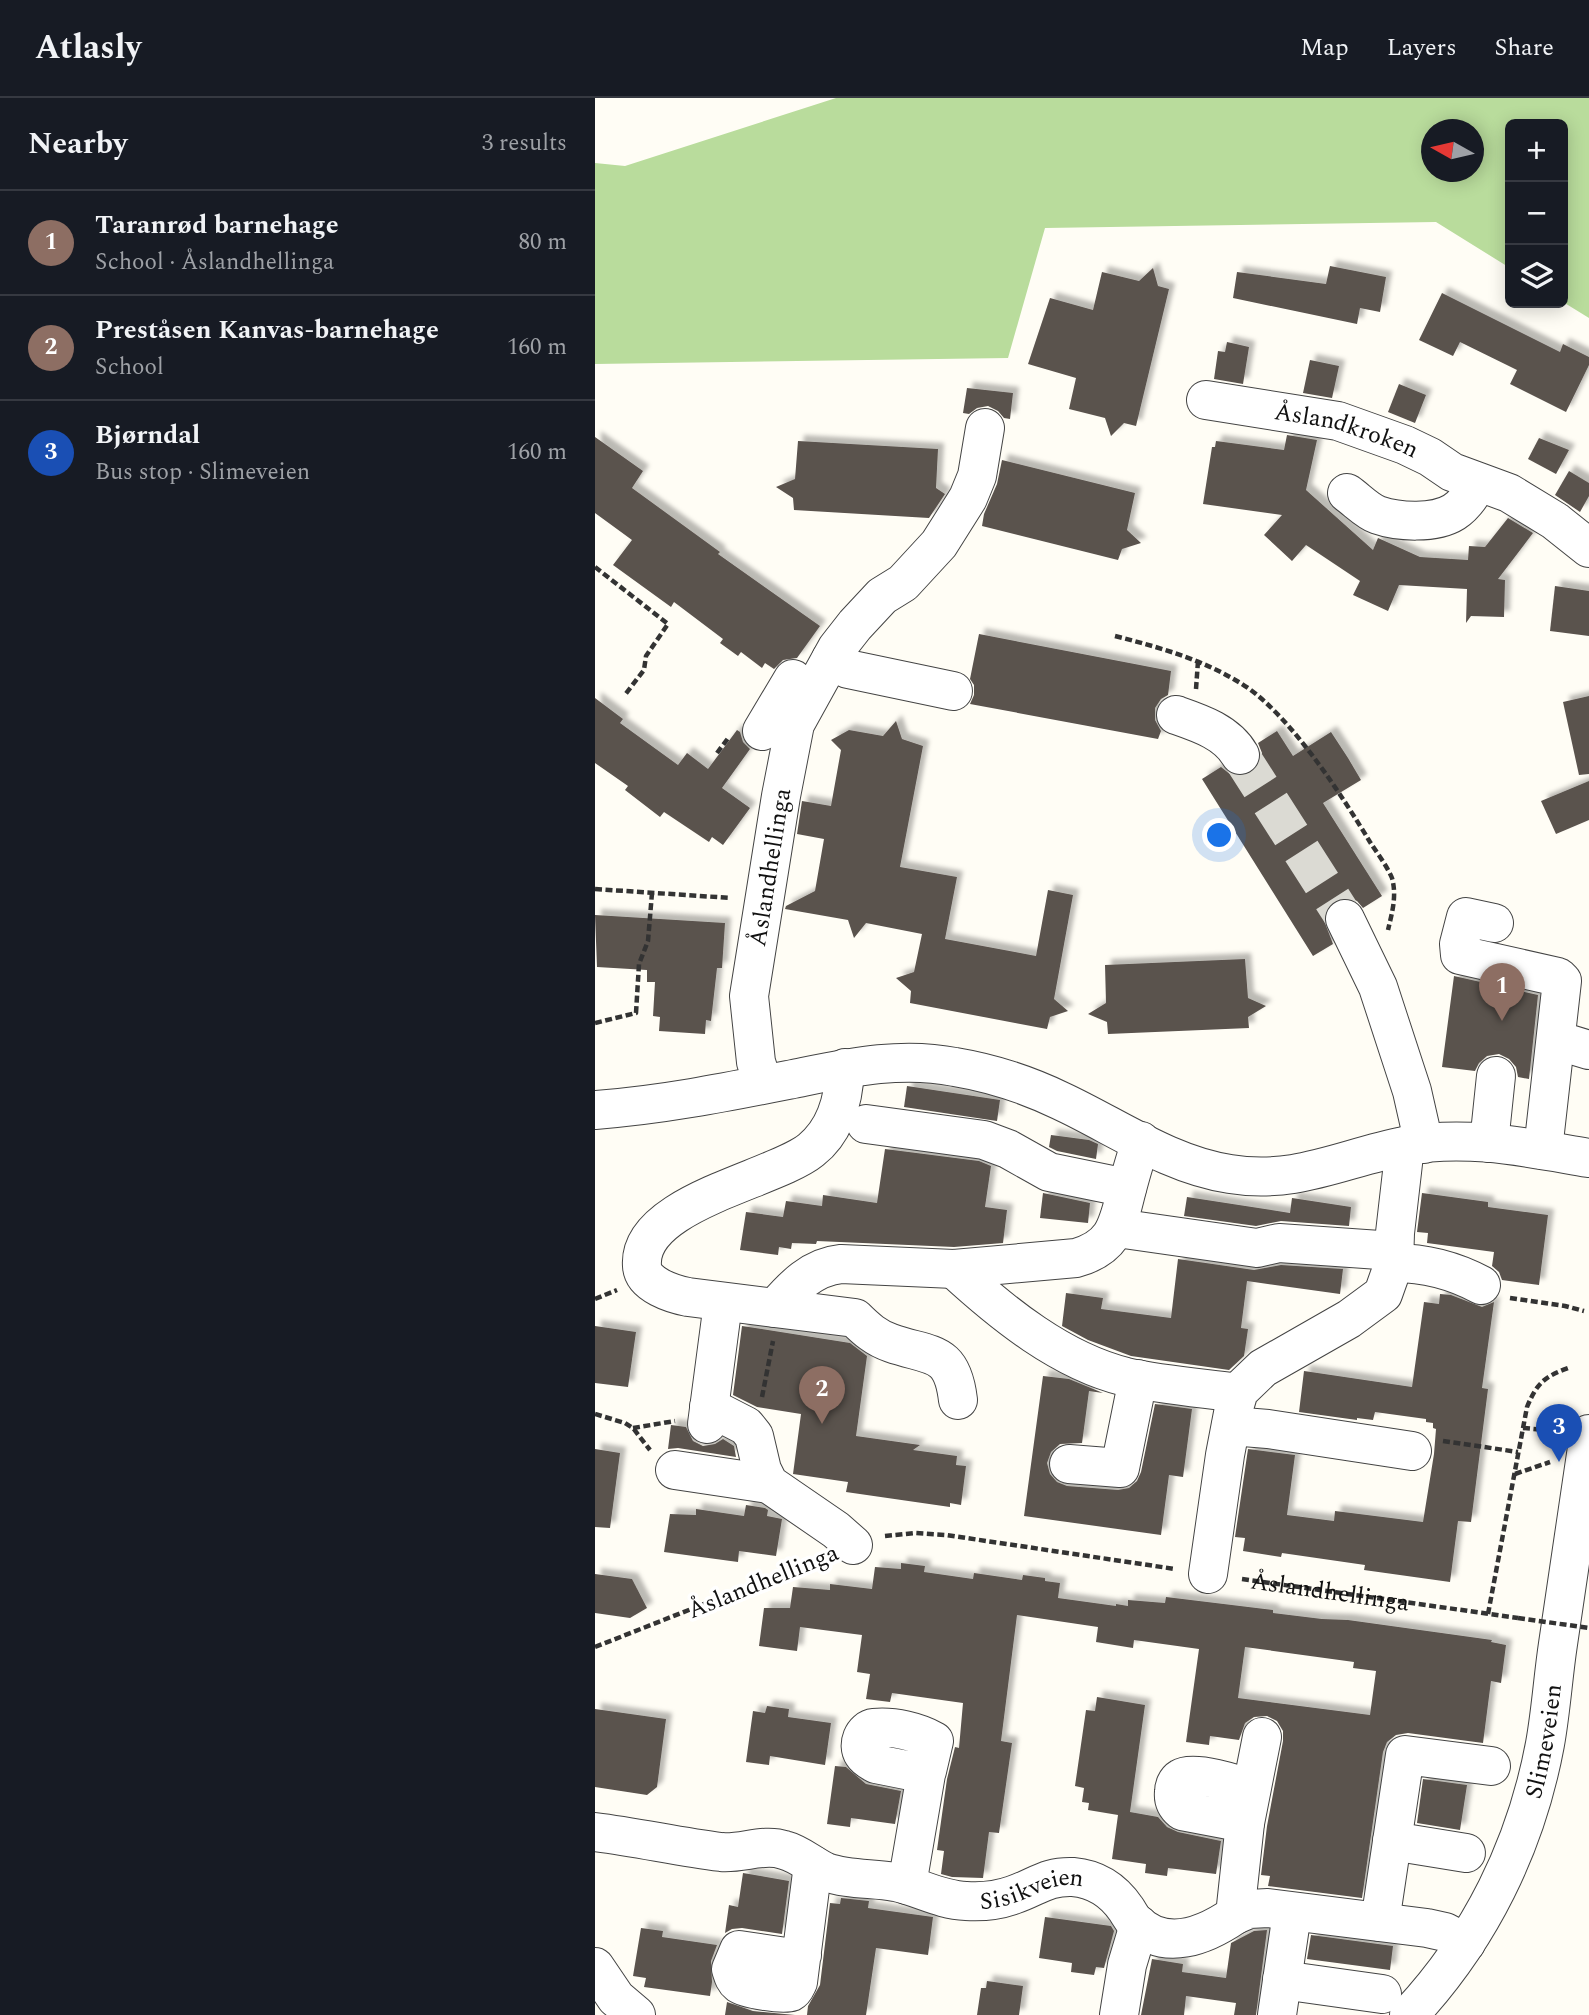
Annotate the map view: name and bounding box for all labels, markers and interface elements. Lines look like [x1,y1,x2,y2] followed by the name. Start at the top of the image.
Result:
[35,23,141,73] text: Atlasly
[1300,30,1349,66] text: Map
[1387,30,1457,66] text: Layers
[1495,30,1554,66] text: Share
[1421,119,1484,182] north arrow
[1505,119,1568,308] map controls
[1505,119,1568,182] button: +
[28,121,127,167] text: Nearby
[482,126,567,161] text: 3 results
[1505,182,1568,245] button: −
[95,205,339,245] text: Taranrød barnehage
[45,225,57,260] text: 1
[518,225,567,260] text: 80 m
[95,245,334,280] text: School · Åslandhellinga
[1505,245,1568,308] button: layers
[95,310,439,350] text: Preståsen Kanvas-barnehage
[45,330,57,365] text: 2
[507,330,567,365] text: 160 m
[95,350,164,385] text: School
[1272,394,1425,468] street label: Åslandkroken
[95,415,200,455] text: Bjørndal
[45,435,57,470] text: 3
[507,435,567,470] text: 160 m
[95,455,310,490] text: Bus stop · Slimeveien
[740,785,801,949] street label: Åslandhellinga
[1202,818,1236,852] your location
[1479,963,1525,1021] pin: 1
[799,1366,845,1424] pin: 2
[1536,1404,1582,1462] pin: 3
[682,1535,845,1629] street label: Åslandhellinga
[1248,1563,1412,1621] street label: Åslandhellinga
[1516,1682,1572,1803] street label: Slimeveien
[978,1860,1086,1920] street label: Sisikveien

